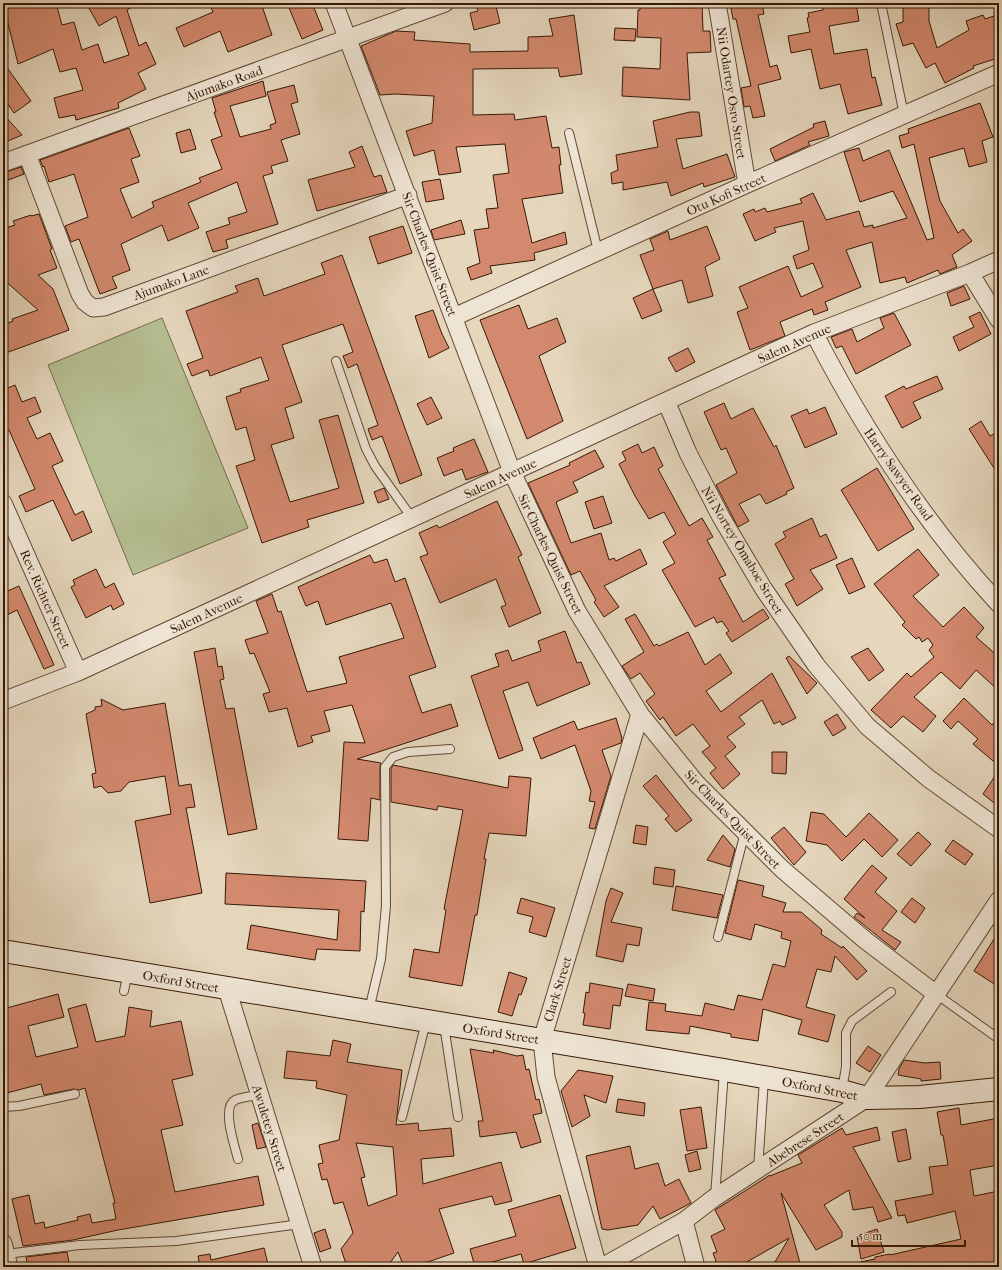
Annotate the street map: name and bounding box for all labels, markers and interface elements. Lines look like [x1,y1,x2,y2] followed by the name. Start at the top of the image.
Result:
[714,26,749,161] street label: Nii Odartey Osro Street
[183,62,266,105] street label: Ajumako Road
[684,170,769,219] street label: Otu Kofi Street
[399,190,460,319] street label: Sir Charles Quist Street
[130,262,212,303] street label: Ajumako Lane
[755,320,833,366] street label: Salem Avenue
[861,425,937,524] street label: Harry Sawyer Road
[462,455,539,502] street label: Salem Avenue
[698,484,787,617] street label: Nii Nortey Omaboe Street
[515,492,586,617] street label: Sir Charles Quist Street
[17,547,74,651] street label: Rev. Richter Street
[168,590,245,637] street label: Salem Avenue
[682,767,784,872] street label: Sir Charles Quist Street
[540,954,575,1024] street label: Clark Street
[142,967,221,996] street label: Oxford Street
[462,1020,541,1047] street label: Oxford Street
[781,1074,860,1103] street label: Oxford Street
[249,1082,290,1174] street label: Awuletey Street
[763,1109,847,1170] street label: Abebrese Street
[852,1222,965,1248] scale bar
[858,1229,882,1243] text: 50 m

